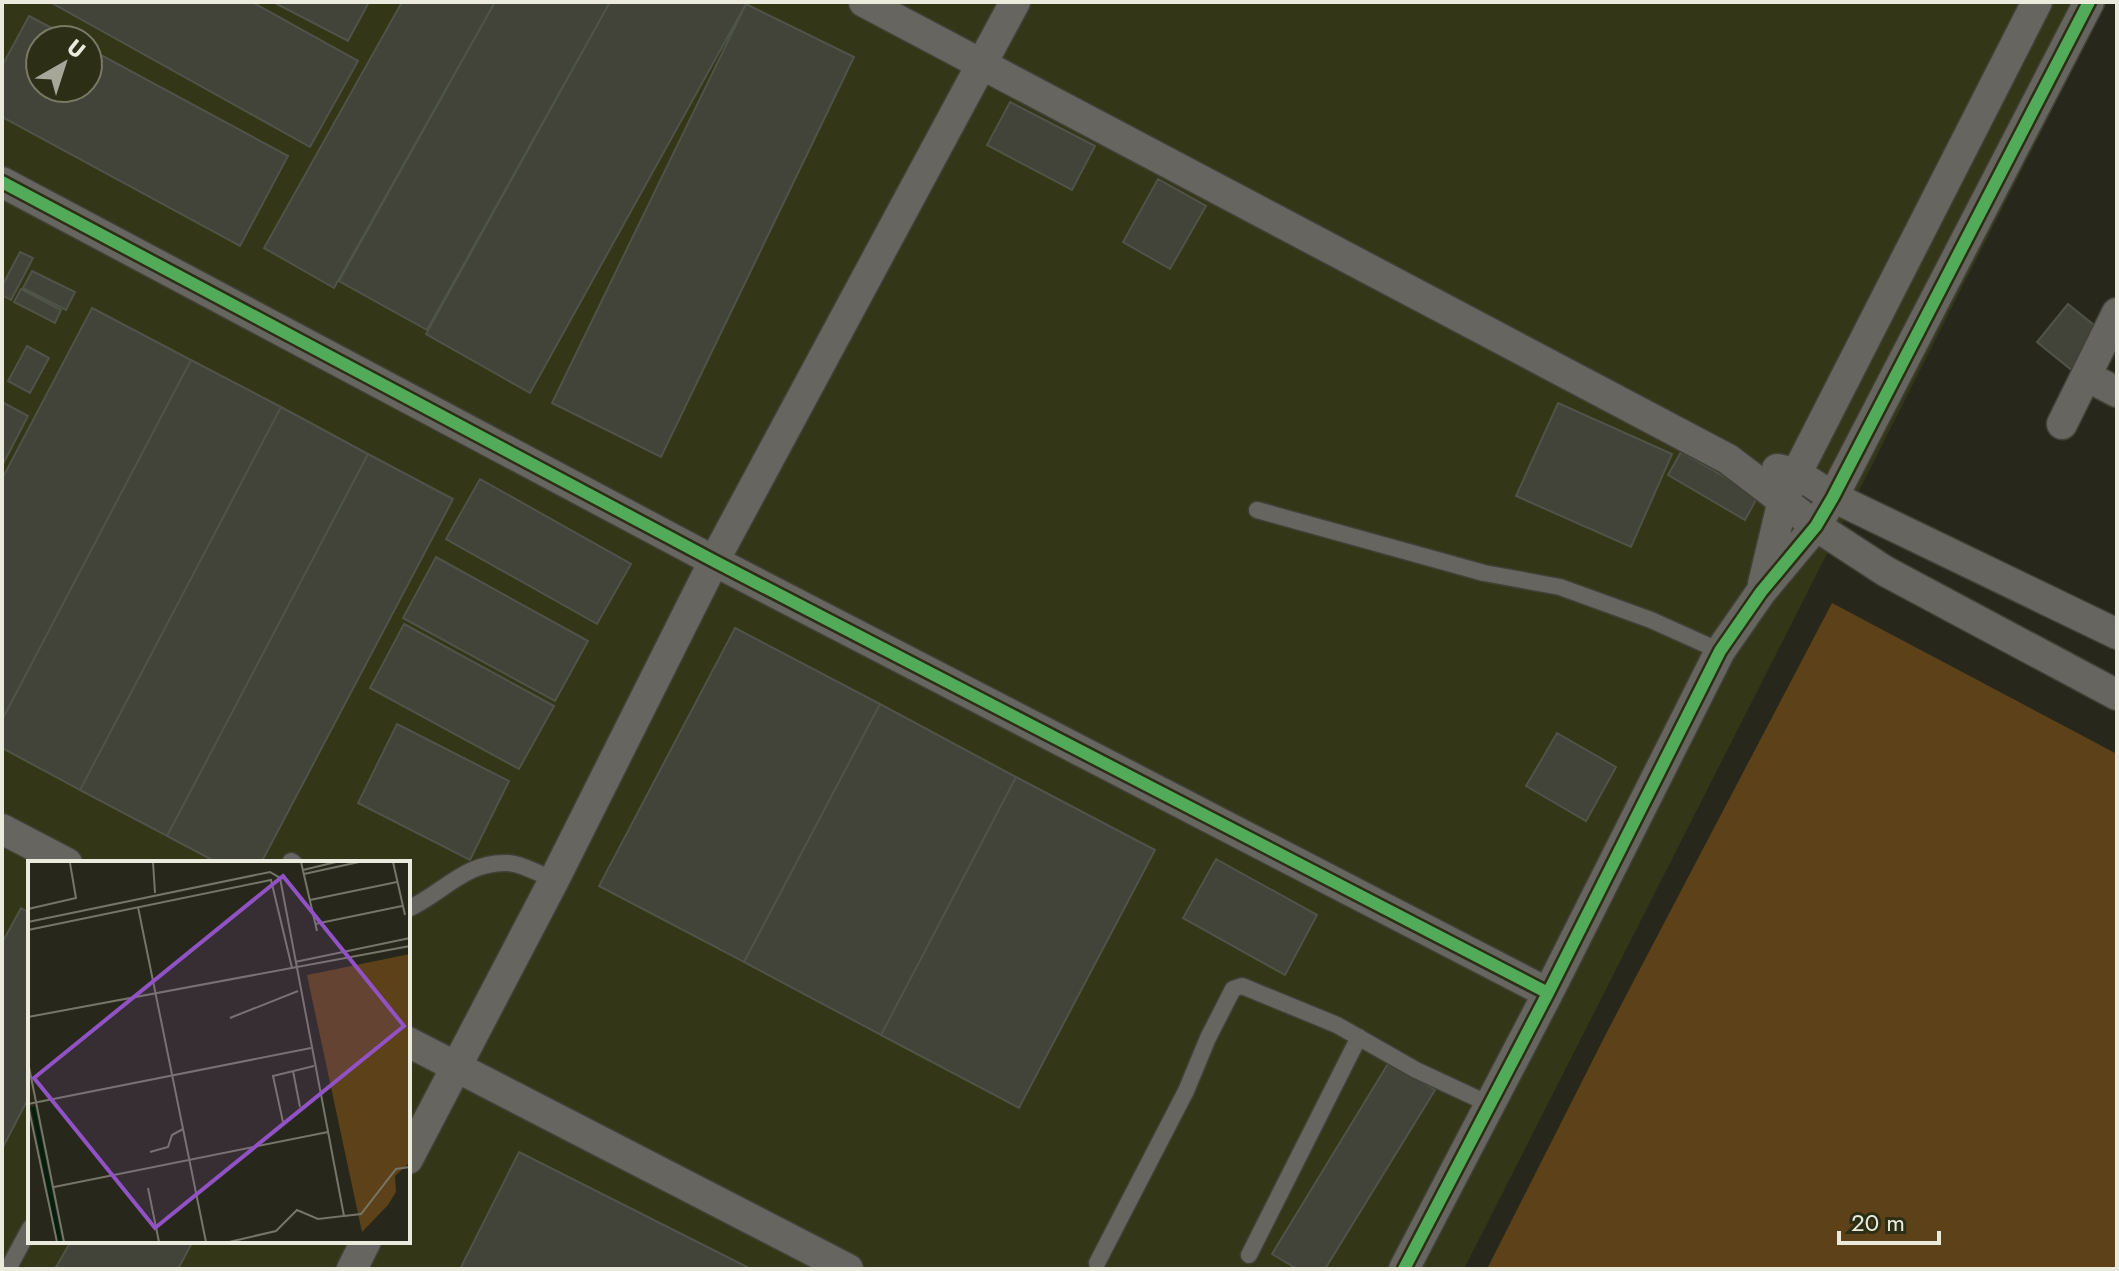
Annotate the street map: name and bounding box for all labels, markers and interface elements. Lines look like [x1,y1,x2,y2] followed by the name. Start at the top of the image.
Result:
[24,24,104,104] north arrow
[61,31,93,66] text: U
[28,861,410,1243] inset map
[1839,1195,1939,1245] scale bar
[1851,1205,1905,1240] text: 20 m

